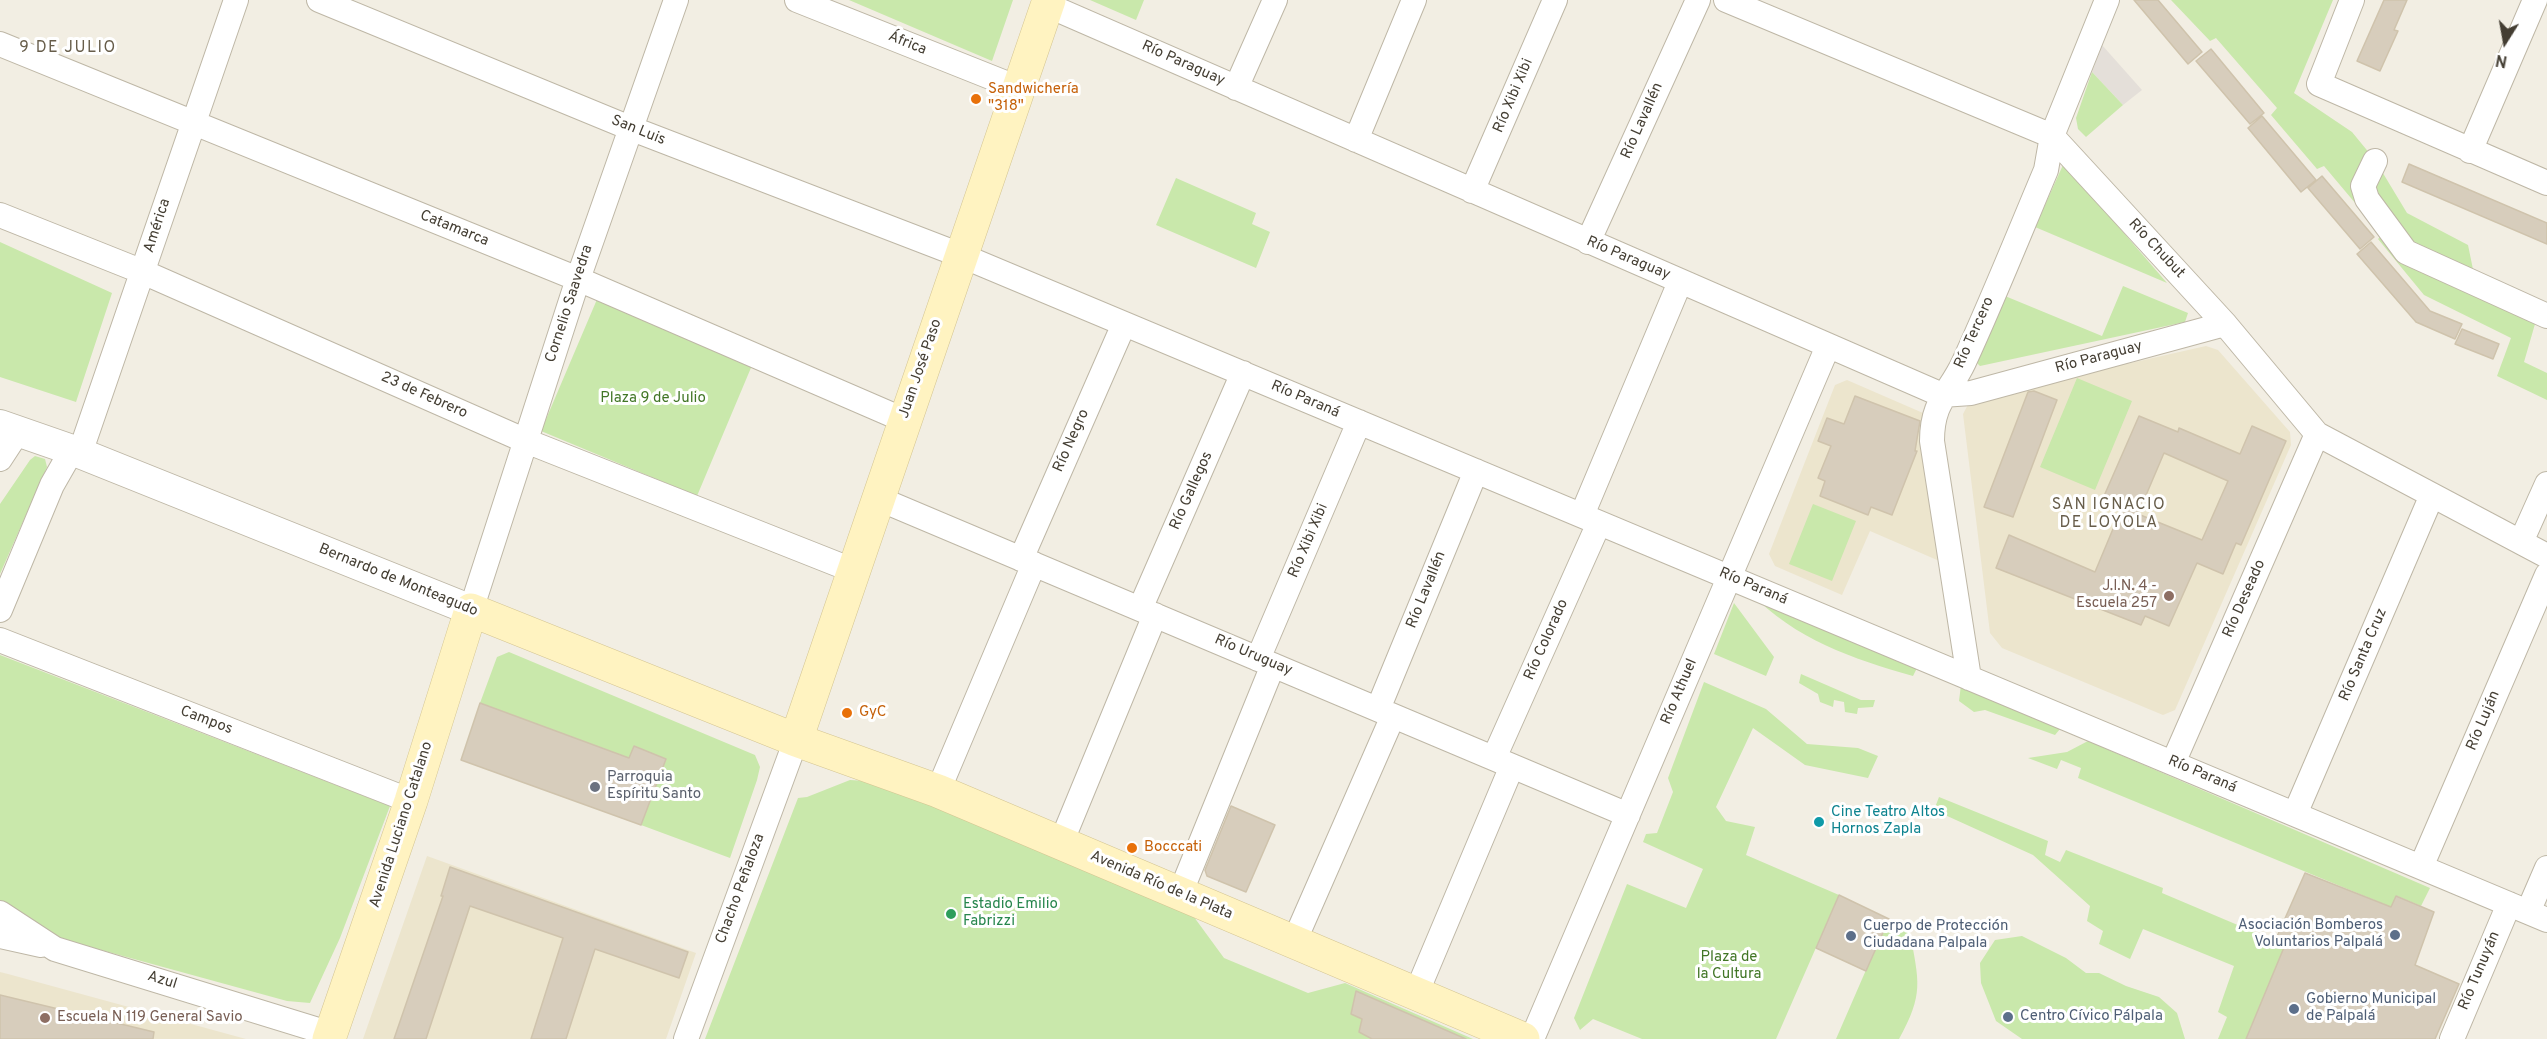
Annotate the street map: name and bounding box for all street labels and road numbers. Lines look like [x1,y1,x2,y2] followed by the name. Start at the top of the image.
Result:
[885,28,929,60] street label: África
[1139,38,1227,90] street label: Río Paraguay
[1490,56,1538,136] street label: Río Xibi Xibi
[1618,80,1668,162] street label: Río Lavallén
[608,112,668,150] street label: San Luis
[141,197,175,255] street label: América
[417,207,491,251] street label: Catamarca
[2124,216,2188,282] street label: Río Chubut
[1583,233,1673,285] street label: Río Paraguay
[542,243,598,365] street label: Cornelio Saavedra
[1951,294,1999,372] street label: Río Tercero
[896,317,946,421] street label: Juan José Paso
[2054,338,2144,378] street label: Río Paraguay
[378,369,470,423] street label: 23 de Febrero
[1268,377,1342,423] street label: Río Paraná
[1050,407,1094,475] street label: Río Negro
[1167,449,1217,533] street label: Río Gallegos
[1285,501,1333,581] street label: Río Xibi Xibi
[316,541,480,621] street label: Bernardo de Monteagudo
[1403,549,1451,631] street label: Río Lavallén
[2220,557,2270,641] street label: Río Deseado
[1716,564,1790,610] street label: Río Paraná
[1521,597,1573,683] street label: Río Colorado
[2336,606,2392,704] street label: Río Santa Cruz
[1211,632,1295,680] street label: Río Uruguay
[1658,656,1702,728] street label: Río Athuel
[2463,688,2505,754] street label: Río Luján
[177,703,235,739] street label: Campos
[367,740,437,910] street label: Avenida Luciano Catalano
[2165,752,2239,798] street label: Río Paraná
[713,831,769,947] street label: Chacho Peñaloza
[1087,848,1235,924] street label: Avenida Río de la Plata
[2455,929,2505,1013] street label: Río Tunuyán
[145,968,179,994] street label: Azul

